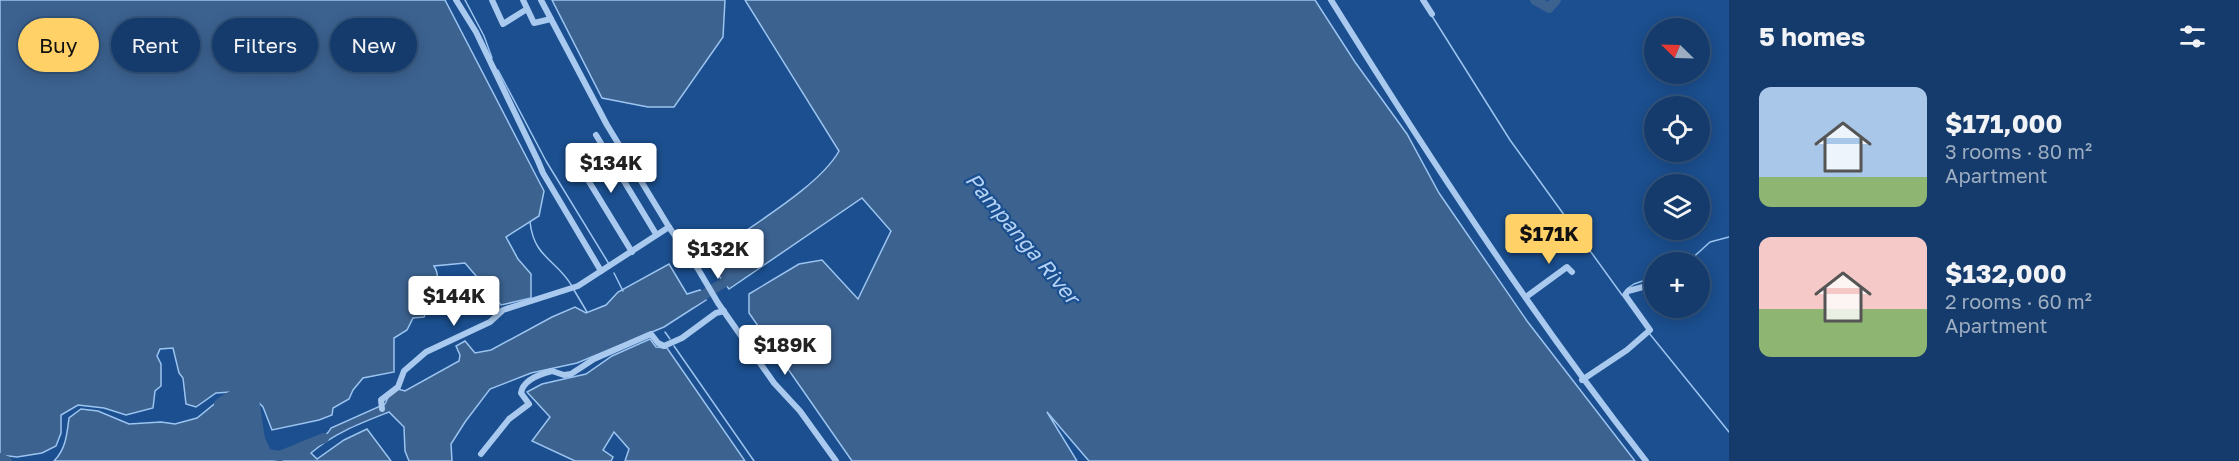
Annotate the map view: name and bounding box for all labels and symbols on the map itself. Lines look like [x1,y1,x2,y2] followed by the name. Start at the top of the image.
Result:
[1644,18,1710,84] north arrow
[569,143,653,194] pin: $134K
[961,167,1087,311] water label: Pampanga River
[1507,214,1591,265] pin: $171K
[676,229,760,280] pin: $132K
[412,276,496,327] pin: $144K
[743,325,827,376] pin: $189K

